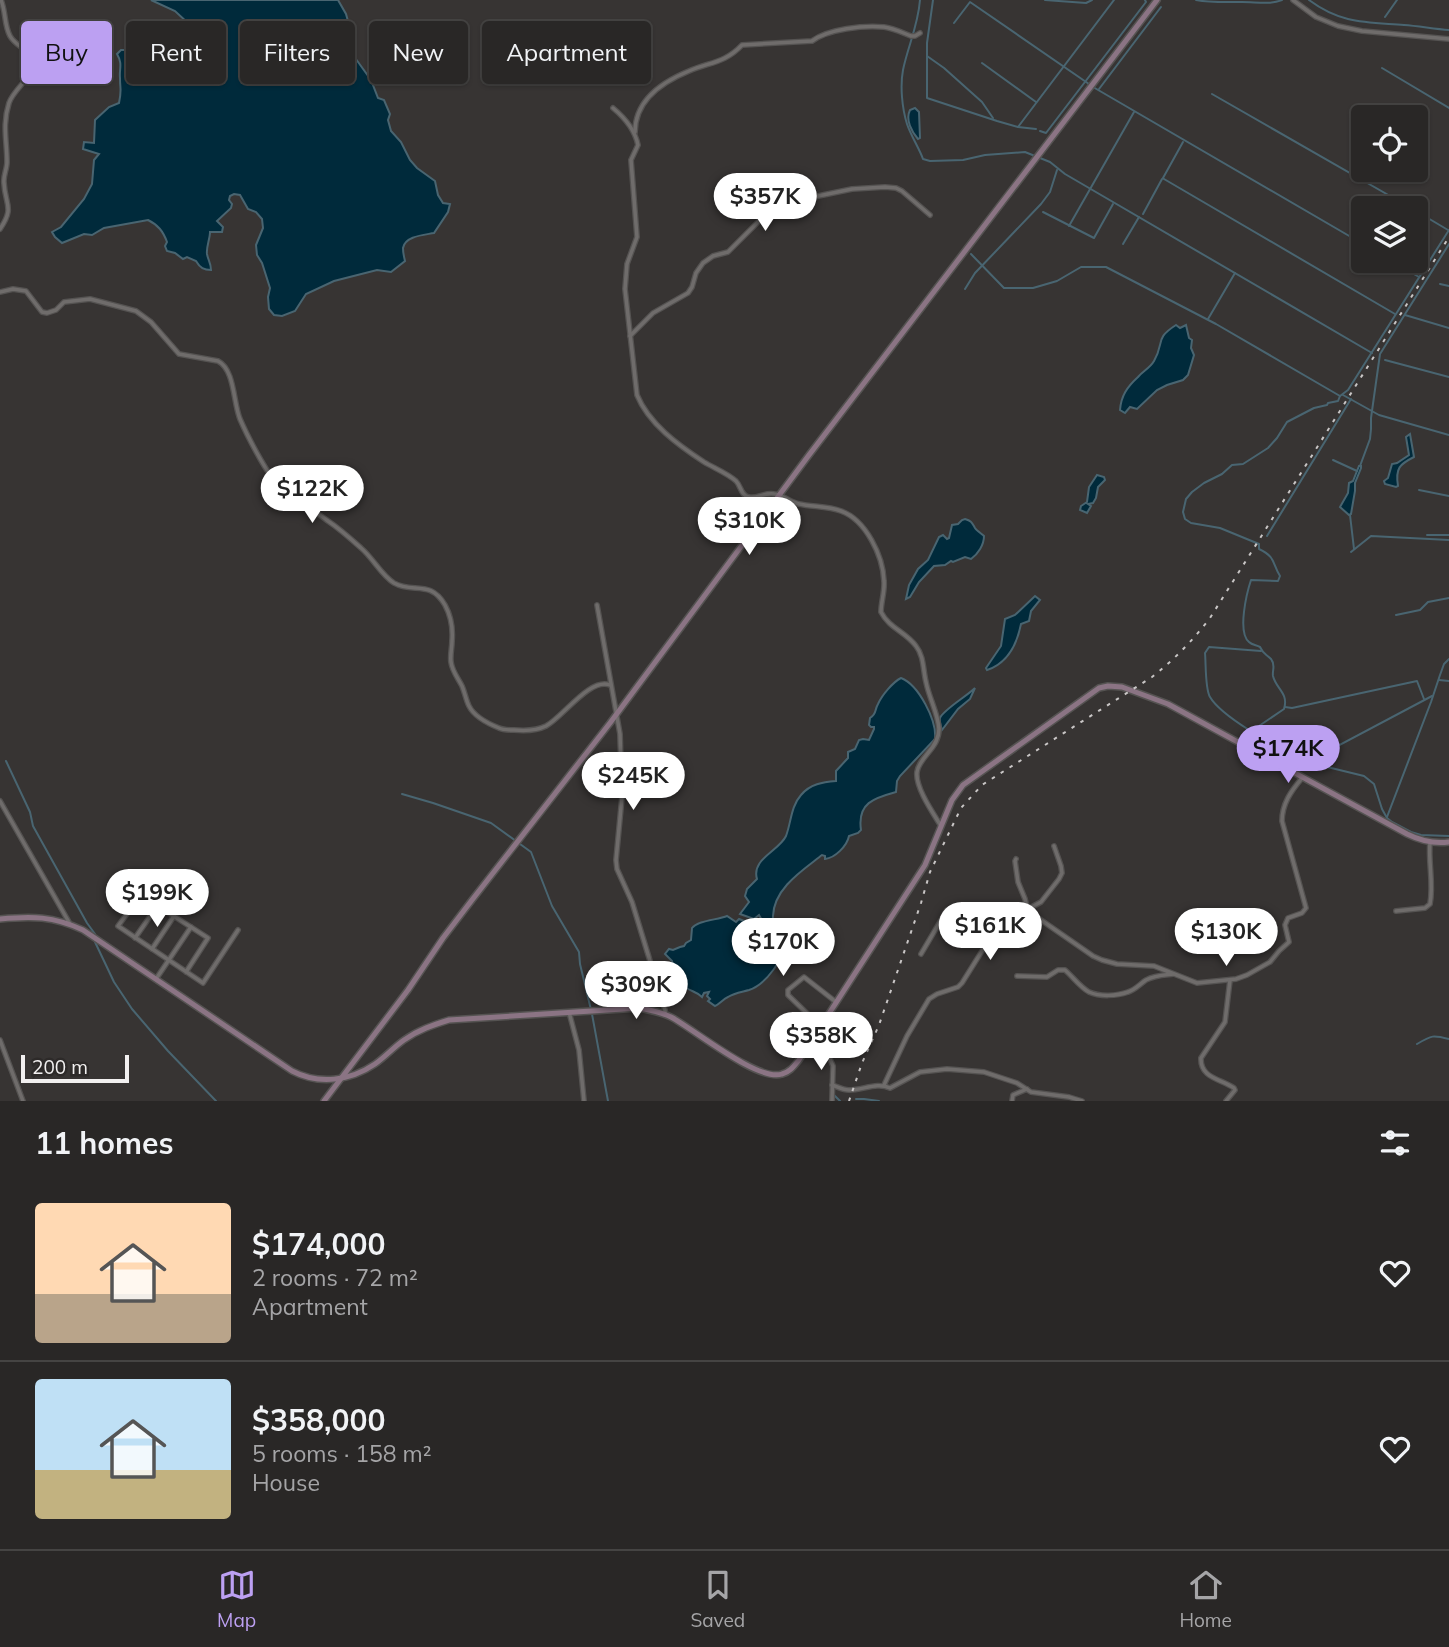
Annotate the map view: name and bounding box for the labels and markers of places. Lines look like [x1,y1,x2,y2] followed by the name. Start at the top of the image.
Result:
[716,174,814,233] pin: $357K
[263,466,361,525] pin: $122K
[700,498,798,557] pin: $310K
[1239,726,1337,785] pin: $174K
[584,752,682,812] pin: $245K
[108,870,206,929] pin: $199K
[941,902,1039,962] pin: $161K
[1177,908,1275,968] pin: $130K
[734,918,832,978] pin: $170K
[587,962,685,1021] pin: $309K
[772,1012,870,1072] pin: $358K

